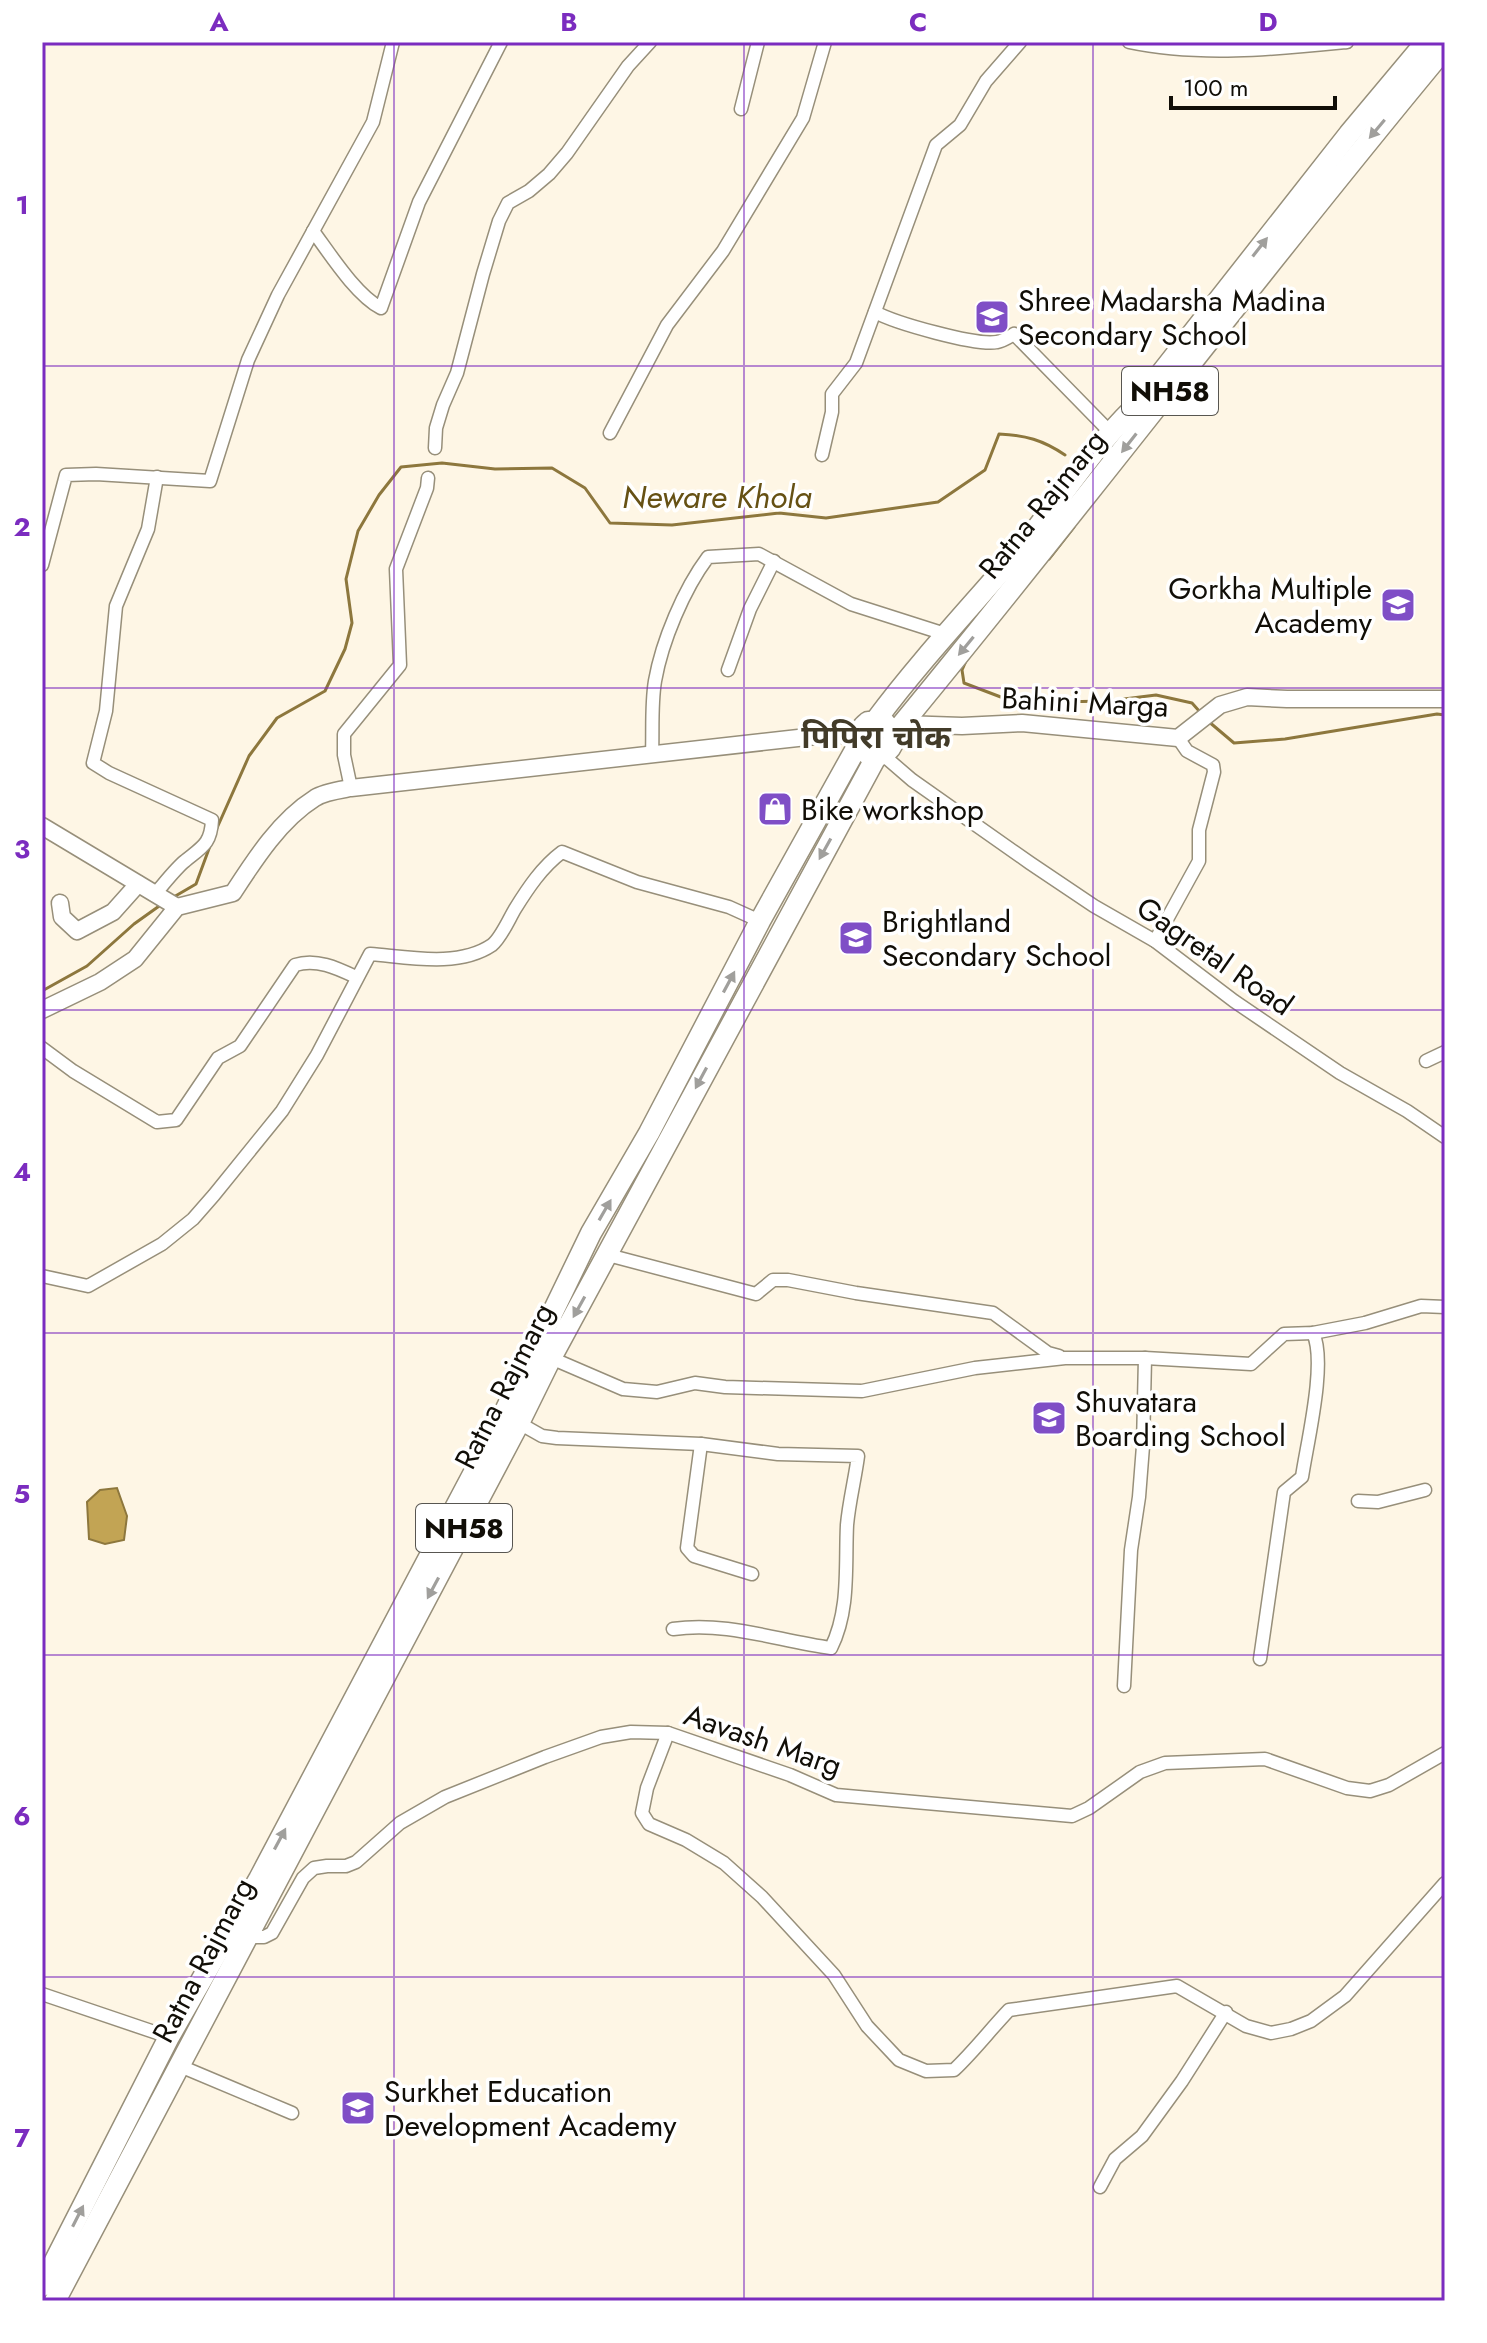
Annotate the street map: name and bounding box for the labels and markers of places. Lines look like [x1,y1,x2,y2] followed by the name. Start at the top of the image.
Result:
[1018,279,1326,356] place label: Shree Madarsha Madina Secondary School
[973,298,1011,336] school or university icon: Shree Madarsha Madina Secondary School
[1168,567,1373,644] place label: Gorkha Multiple Academy
[1379,586,1417,624] school or university icon: Gorkha Multiple Academy
[801,788,984,831] place label: Bike workshop
[756,790,794,828] shop icon: Bike workshop
[882,900,1111,977] place label: Brightland Secondary School
[837,919,875,957] school or university icon: Brightland Secondary School
[1075,1380,1286,1457] place label: Shuvatara Boarding School
[1030,1399,1068,1437] school or university icon: Shuvatara Boarding School
[384,2070,677,2147] place label: Surkhet Education Development Academy
[339,2089,377,2127] school or university icon: Surkhet Education Development Academy

